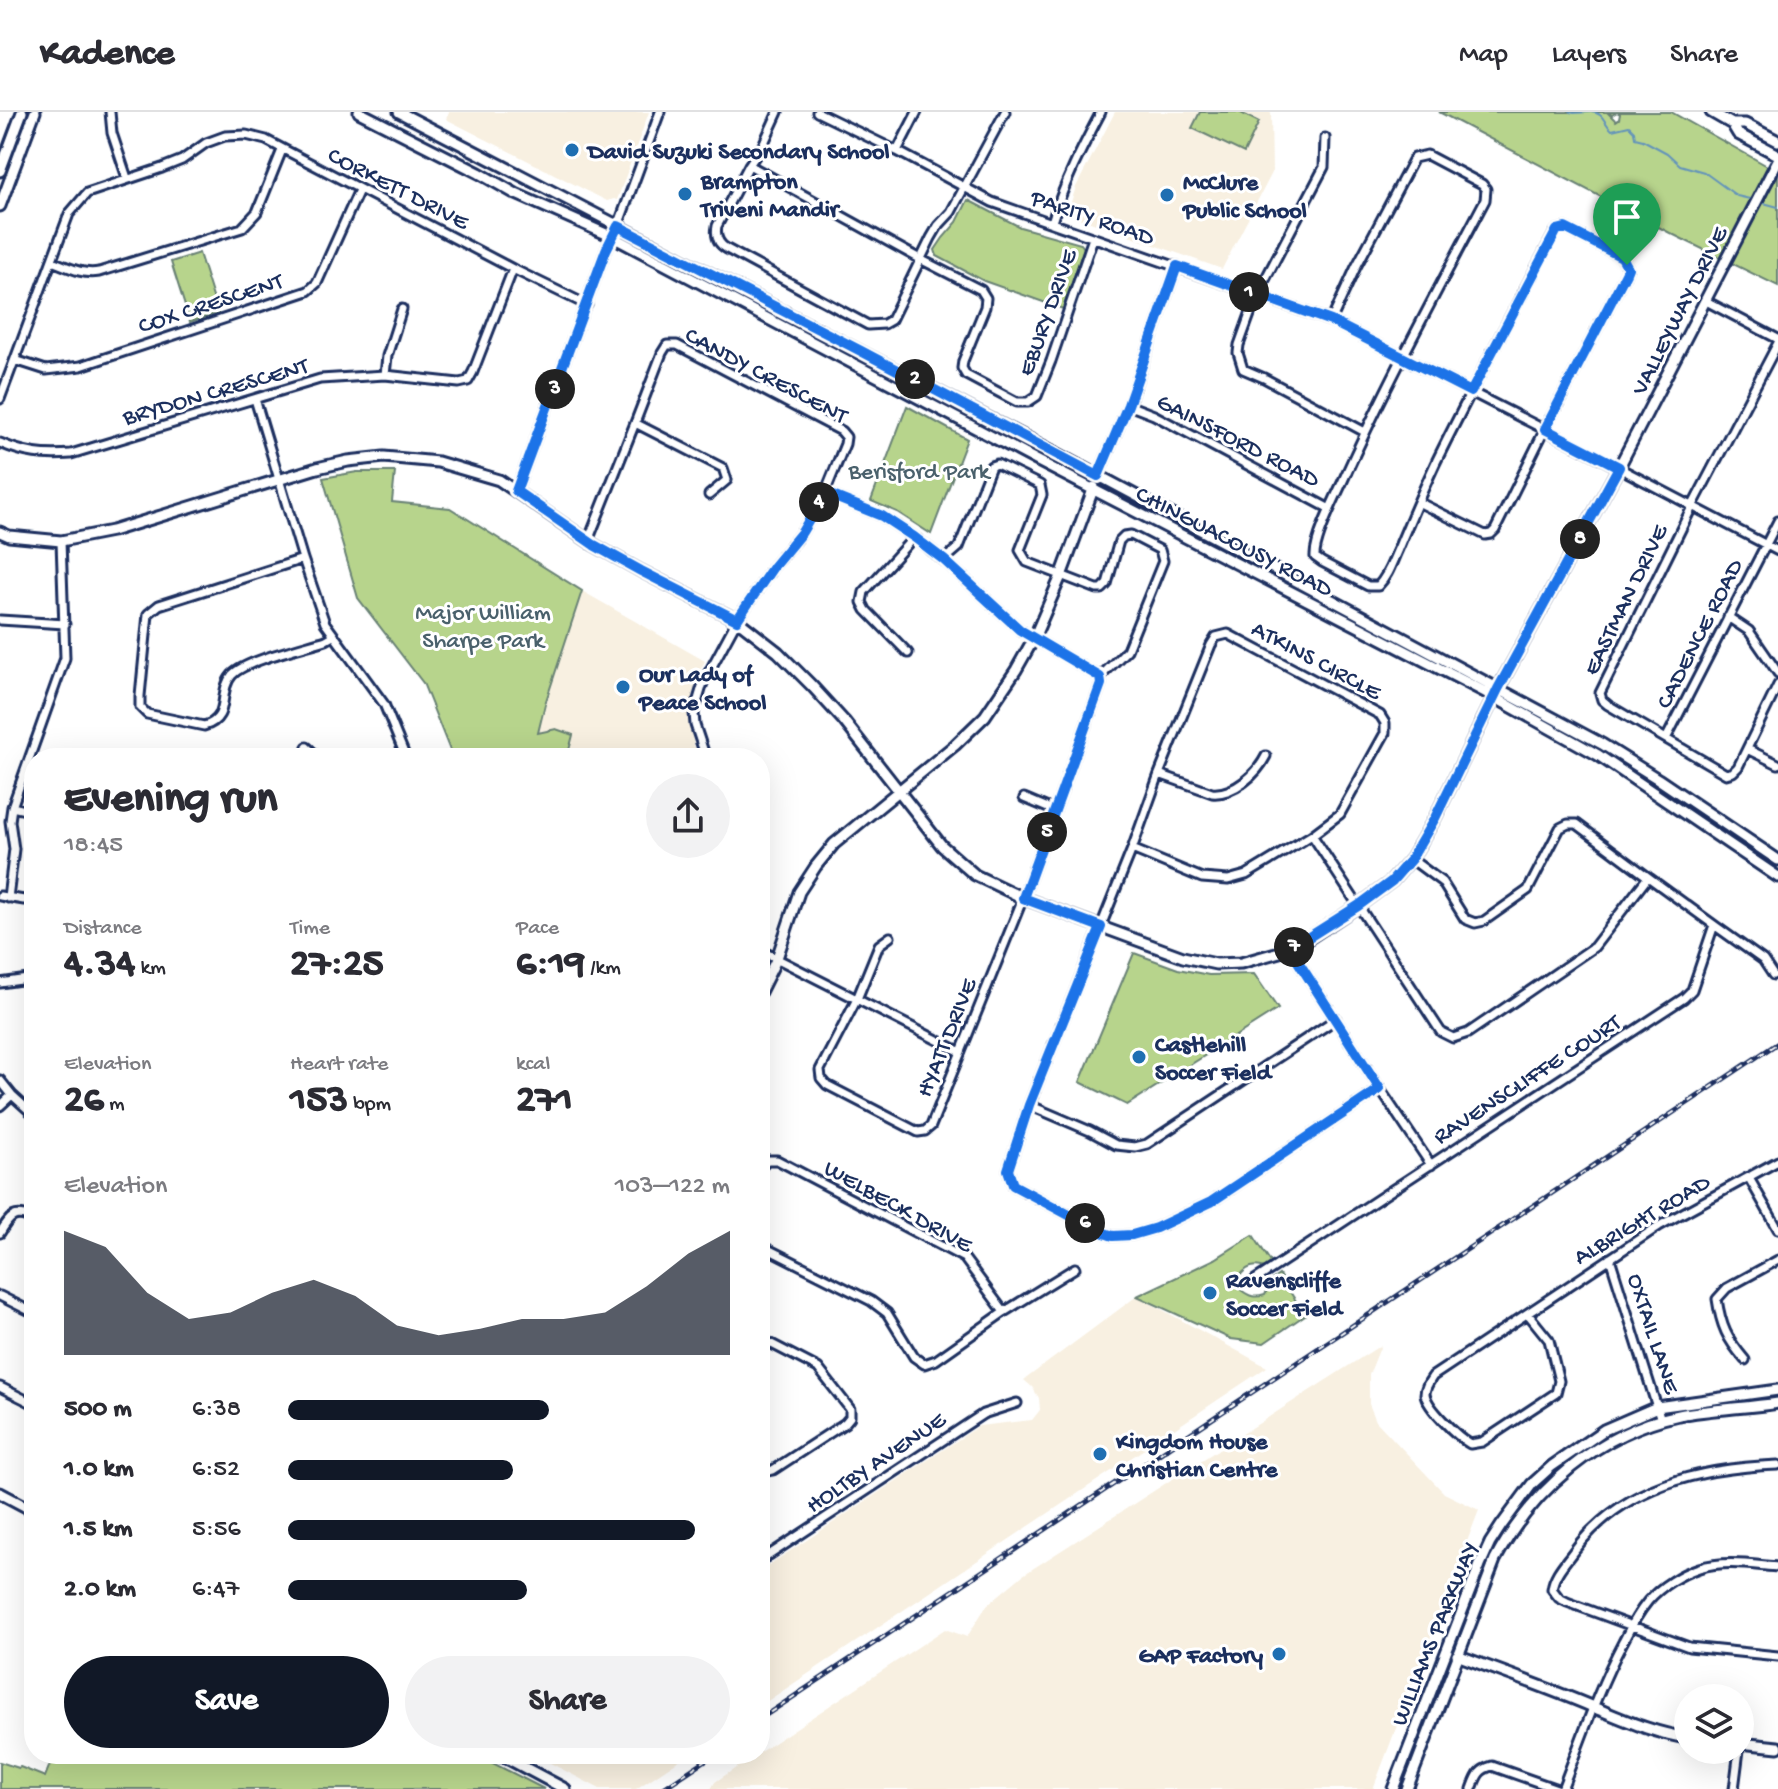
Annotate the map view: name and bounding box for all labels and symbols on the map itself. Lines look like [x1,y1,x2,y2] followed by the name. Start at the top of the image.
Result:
[586,139,890,168] place label: David Suzuki Secondary School
[563,141,581,159] marker: David Suzuki Secondary School
[322,142,474,239] street label: CORKETT DRIVE
[699,169,841,226] place label: Brampton Triveni Mandir
[1181,170,1307,227] place label: McClure Public School
[1593,183,1661,265] pin
[1025,184,1158,254] street label: PARITY ROAD
[676,185,694,203] marker: Brampton Triveni Mandir
[1158,186,1176,204] marker: McClure Public School
[1626,222,1736,401] street label: VALLEYWAY DRIVE
[1013,245,1086,381] street label: EBURY DRIVE
[135,268,289,342] street label: COX CRESCENT
[1229,272,1269,312] pin: 1
[679,322,853,433] street label: CANDY CRESCENT
[119,352,314,434] street label: BRYDON CRESCENT
[895,359,935,399] pin: 2
[535,369,575,409] pin: 3
[1151,388,1324,496] street label: GAINSFORD ROAD
[848,459,992,488] park label: Berisford Park
[1130,481,1337,606] street label: CHINGUACOUSY ROAD
[799,482,839,522] pin: 4
[1560,519,1600,559] pin: 8
[1578,520,1677,681] street label: EASTMAN DRIVE
[1651,555,1751,714] street label: CADENCE ROAD
[415,600,551,657] park label: Major William Sharpe Park
[1245,616,1386,709] street label: ATKINS CIRCLE
[637,662,767,719] place label: Our Lady of Peace School
[614,678,632,696] marker: Our Lady of Peace School
[1027,812,1067,852] pin: 5
[1274,927,1314,967] pin: 7
[911,974,986,1102] street label: HYATT DRIVE
[1429,1009,1629,1152] street label: RAVENSCLIFFE COURT
[1155,1032,1274,1089] place label: Castlehill Soccer Field
[1130,1048,1148,1066] marker: Castlehill Soccer Field
[818,1155,978,1261] street label: WELBECK DRIVE
[1569,1169,1717,1273] street label: ALBRIGHT ROAD
[1065,1203,1105,1243] pin: 6
[1225,1268,1345,1325] place label: Ravenscliffe Soccer Field
[1619,1270,1685,1399] street label: OXTAIL LANE
[1201,1284,1219,1302] marker: Ravenscliffe Soccer Field
[802,1406,953,1521] street label: HOLTBY AVENUE
[1115,1429,1279,1486] place label: Kingdom House Christian Centre
[1091,1445,1109,1463] marker: Kingdom House Christian Centre
[1386,1538,1486,1731] street label: WILLIAMS PARKWAY
[1138,1643,1263,1672] place label: GAP Factory
[1270,1645,1288,1663] marker: GAP Factory

